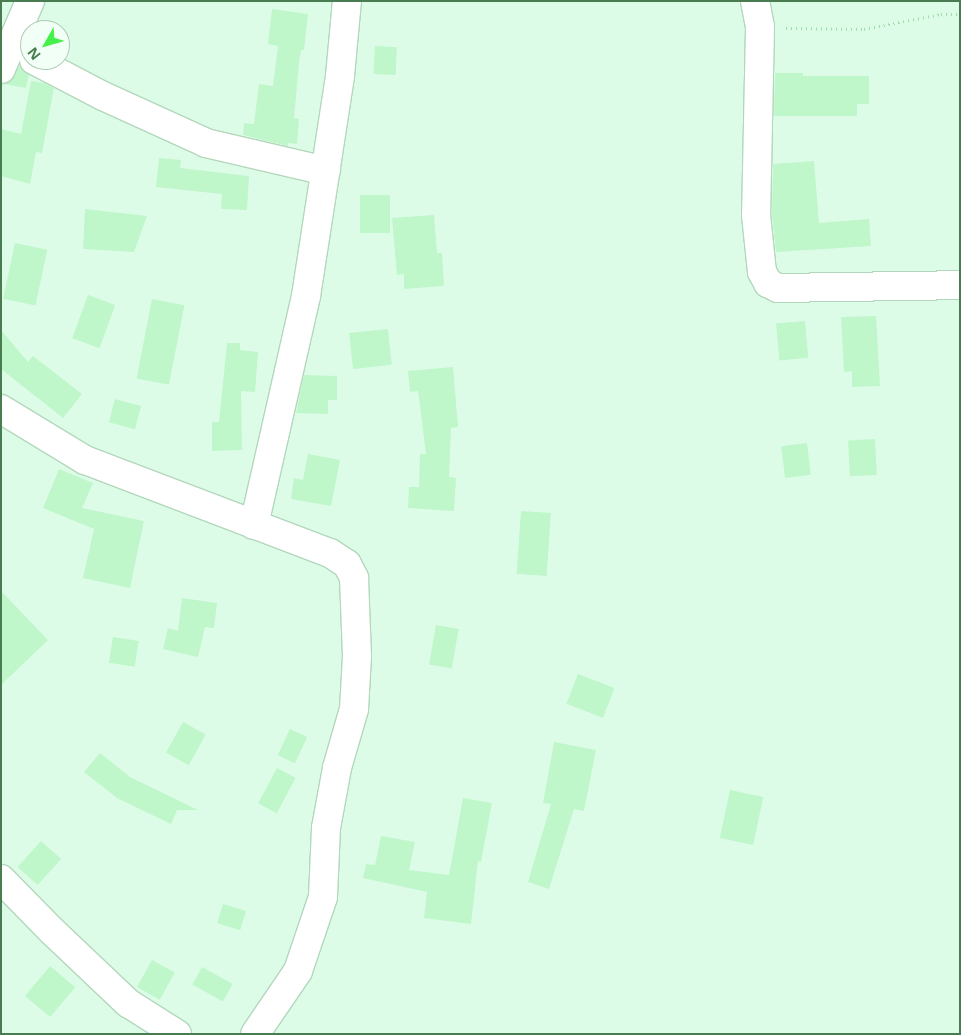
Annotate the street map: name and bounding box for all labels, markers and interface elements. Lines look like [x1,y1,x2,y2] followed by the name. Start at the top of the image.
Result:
[20,20,70,70] north arrow
[23,44,45,64] text: N

